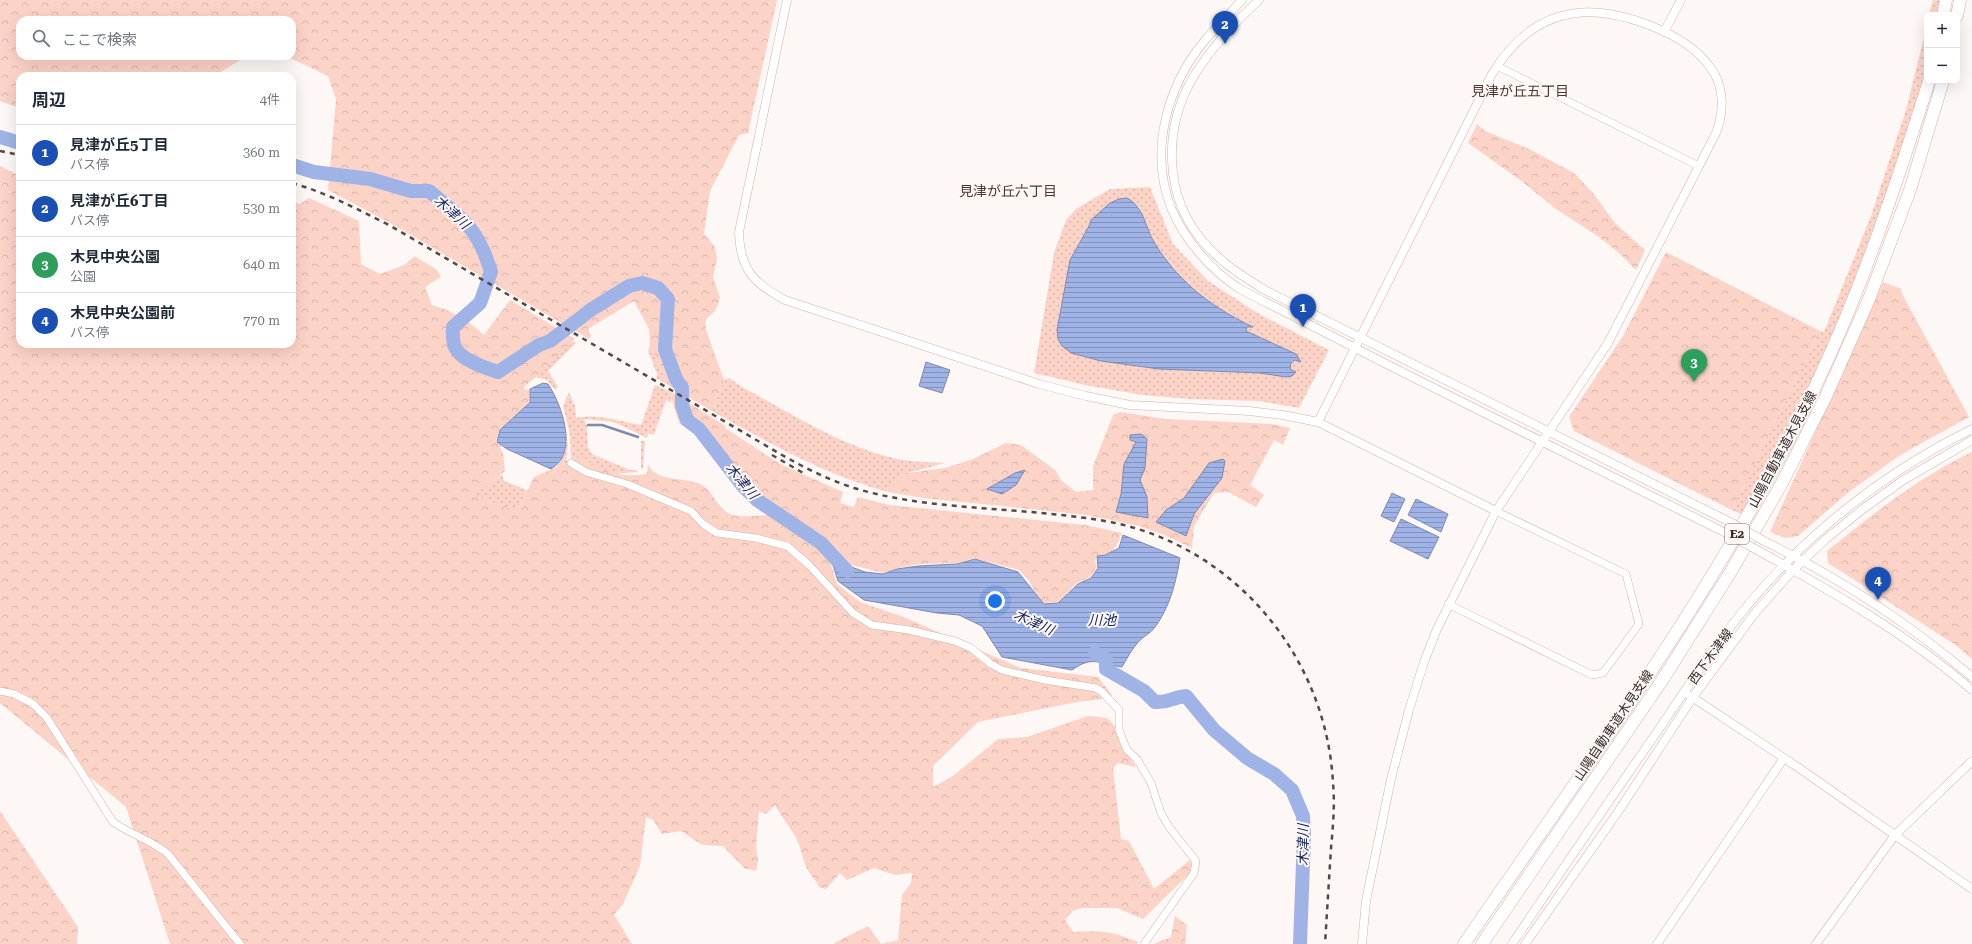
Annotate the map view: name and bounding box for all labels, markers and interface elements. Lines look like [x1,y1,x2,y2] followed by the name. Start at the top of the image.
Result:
[1212,11,1238,44] pin: 2
[1924,12,1960,84] map controls
[1924,12,1960,48] button: +
[16,16,296,60] search box
[30,27,52,49] icon: search
[62,31,137,49] text: ここで検索
[1924,48,1960,84] button: −
[1471,83,1569,99] district label: 見津が丘五丁目
[32,90,66,110] text: 周辺
[260,92,280,107] text: 4件
[70,136,168,154] text: 見津が丘5丁目
[41,145,49,160] text: 1
[243,145,280,160] text: 360 m
[70,157,109,172] text: バス停
[959,183,1057,199] district label: 見津が丘六丁目
[70,192,168,210] text: 見津が丘6丁目
[431,192,474,233] water label: 木津川
[41,201,49,216] text: 2
[243,201,280,216] text: 530 m
[70,213,109,228] text: バス停
[70,248,160,266] text: 木見中央公園
[41,257,49,272] text: 3
[243,257,280,272] text: 640 m
[70,269,96,284] text: 公園
[1290,294,1316,327] pin: 1
[70,304,175,322] text: 木見中央公園前
[41,313,49,328] text: 4
[243,313,280,328] text: 770 m
[70,325,109,340] text: バス停
[1681,349,1707,382] pin: 3
[1745,388,1820,510] street label: 山陽自動車道木見支線
[722,460,763,504] water label: 木津川
[1725,524,1749,544] road number: E2
[1865,567,1891,600] pin: 4
[985,591,1005,611] your location
[1012,606,1058,639] water label: 木津川
[1088,612,1118,628] water label: 川池
[1685,626,1736,687] street label: 西下木津線
[1571,667,1656,783] street label: 山陽自動車道木見支線
[1295,822,1311,866] water label: 木津川

